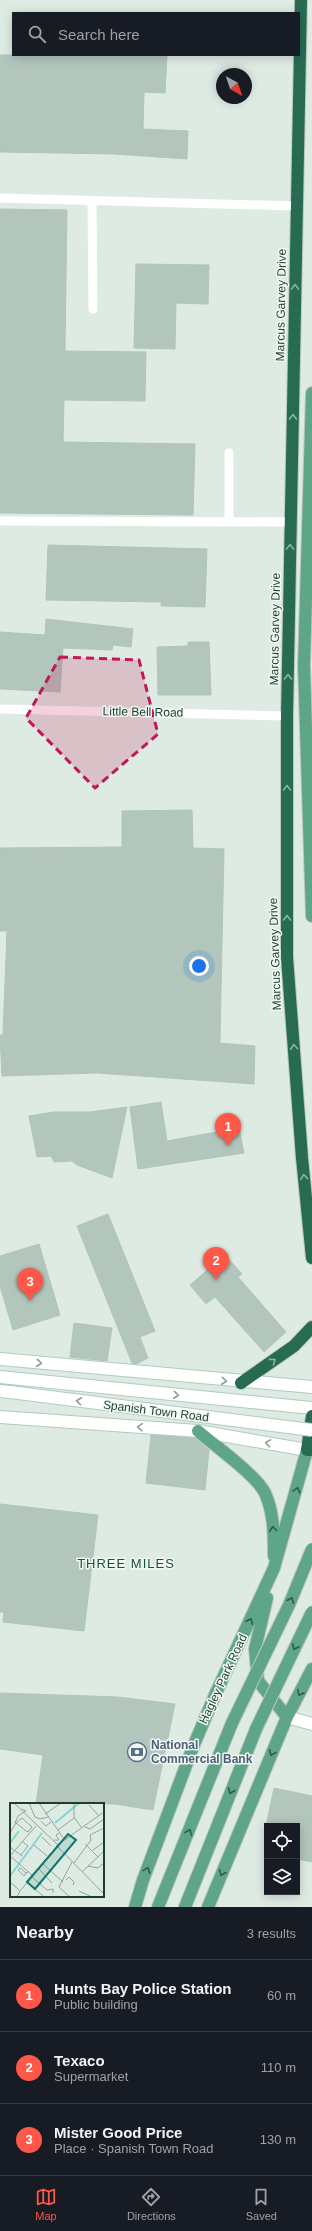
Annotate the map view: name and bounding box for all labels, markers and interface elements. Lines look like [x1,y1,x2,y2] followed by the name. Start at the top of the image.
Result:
[12,12,300,56] search box
[26,23,48,45] icon: search
[58,26,140,43] text: Search here
[216,68,252,104] north arrow
[273,248,289,361] street label: Marcus Garvey Drive
[291,284,299,290] one-way arrow
[289,414,297,420] one-way arrow
[286,544,294,550] one-way arrow
[267,572,283,685] street label: Marcus Garvey Drive
[284,674,292,680] one-way arrow
[103,704,183,720] street label: Little Bell Road
[283,785,291,791] one-way arrow
[266,897,284,1011] street label: Marcus Garvey Drive
[283,915,291,921] one-way arrow
[189,956,209,976] your location
[289,1044,298,1050] one-way arrow
[215,1113,241,1146] pin: 1
[300,1174,309,1180] one-way arrow
[203,1247,229,1280] pin: 2
[17,1268,43,1301] pin: 3
[36,1358,42,1367] one-way arrow
[269,1359,276,1366] one-way arrow
[221,1376,227,1385] one-way arrow
[173,1390,179,1399] one-way arrow
[76,1397,82,1406] one-way arrow
[102,1398,210,1424] street label: Spanish Town Road
[137,1423,143,1432] one-way arrow
[265,1439,272,1448] one-way arrow
[292,1487,301,1494] one-way arrow
[269,1526,278,1532] one-way arrow
[77,1556,175,1571] district label: THREE MILES
[287,1596,295,1603] one-way arrow
[245,1617,253,1625] one-way arrow
[196,1632,250,1726] street label: Hagley Park Road
[292,1643,300,1650] one-way arrow
[297,1689,305,1696] one-way arrow
[151,1738,253,1766] place label: National Commercial Bank
[126,1741,148,1763] bank icon: National Commercial Bank
[269,1750,277,1757] one-way arrow
[228,1788,236,1795] one-way arrow
[10,1803,104,1897] inset map
[264,1823,300,1895] map controls
[264,1823,300,1859] button: locate
[184,1828,192,1835] one-way arrow
[264,1859,300,1895] button: layers
[142,1866,150,1873] one-way arrow
[219,1870,227,1877] one-way arrow
[16,1923,74,1942] text: Nearby
[247,1926,296,1941] text: 3 results
[54,1980,232,1997] text: Hunts Bay Police Station
[25,1988,33,2003] text: 1
[267,1988,296,2003] text: 60 m
[54,1997,138,2012] text: Public building
[54,2052,105,2069] text: Texaco
[25,2060,33,2075] text: 2
[261,2060,296,2075] text: 110 m
[54,2069,128,2084] text: Supermarket
[54,2124,182,2141] text: Mister Good Price
[25,2132,33,2147] text: 3
[260,2132,296,2147] text: 130 m
[54,2141,213,2156] text: Place · Spanish Town Road
[35,2186,57,2222] tab: Map
[127,2186,176,2222] tab: Directions
[246,2186,277,2222] tab: Saved

